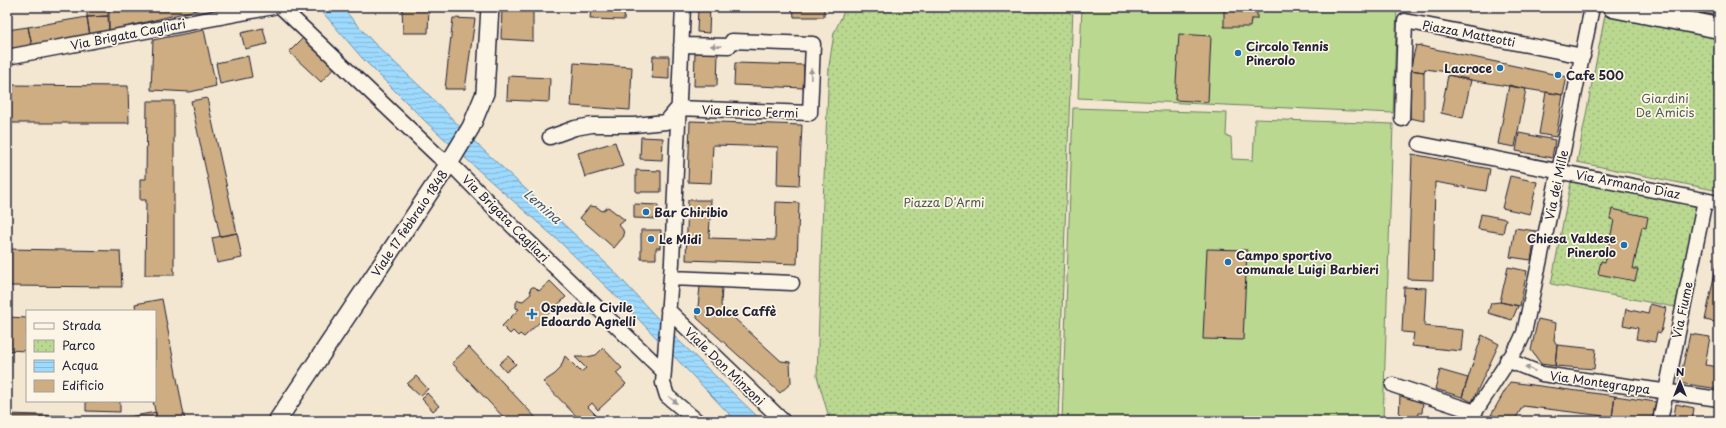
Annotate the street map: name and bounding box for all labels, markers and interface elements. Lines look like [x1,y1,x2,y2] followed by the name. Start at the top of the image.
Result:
[69,14,187,54] street label: Via Brigata Cagliari
[1421,15,1517,51] street label: Piazza Matteotti
[1246,37,1329,69] place label: Circolo Tennis Pinerolo
[709,43,722,49] one-way arrow
[1233,48,1243,58] marker: Circolo Tennis Pinerolo
[1444,59,1492,77] place label: Lacroce
[1495,63,1505,73] marker: Lacroce
[1566,66,1624,84] place label: Cafe 500
[808,68,815,80] one-way arrow
[1553,70,1563,80] marker: Cafe 500
[1636,89,1695,121] park label: Giardini De Amicis
[701,100,799,122] street label: Via Enrico Fermi
[1540,148,1572,222] street label: Via dei Mille
[1574,165,1682,203] street label: Via Armando Diaz
[366,166,452,280] street label: Viale 17 febbraio 1848
[458,170,554,266] street label: Via Brigata Cagliari
[520,184,567,228] water label: Lemina
[903,193,985,211] park label: Piazza D'Armi
[654,203,728,221] place label: Bar Chiribio
[641,207,651,217] marker: Bar Chiribio
[1527,229,1616,261] place label: Chiesa Valdese Pinerolo
[659,230,702,248] place label: Le Midi
[646,234,656,244] marker: Le Midi
[1619,240,1629,250] marker: Chiesa Valdese Pinerolo
[1236,246,1379,278] place label: Campo sportivo comunale Luigi Barbieri
[1223,257,1233,267] marker: Campo sportivo comunale Luigi Barbieri
[1667,279,1697,340] street label: Via Fiume
[541,298,636,330] place label: Ospedale Civile Edoardo Agnelli
[705,302,777,320] place label: Dolce Caffè
[692,306,702,316] marker: Dolce Caffè
[526,308,538,320] marker: Ospedale Civile Edoardo Agnelli
[26,310,156,402] legend
[62,316,102,334] text: Strada
[681,323,769,409] street label: Viale Don Minzoni
[62,336,96,354] text: Parco
[62,356,99,374] text: Acqua
[1660,362,1700,402] north arrow
[1676,363,1685,380] text: N
[1524,366,1536,372] one-way arrow
[1549,366,1652,398] street label: Via Montegrappa
[62,376,104,394] text: Edificio
[667,396,678,405] one-way arrow

